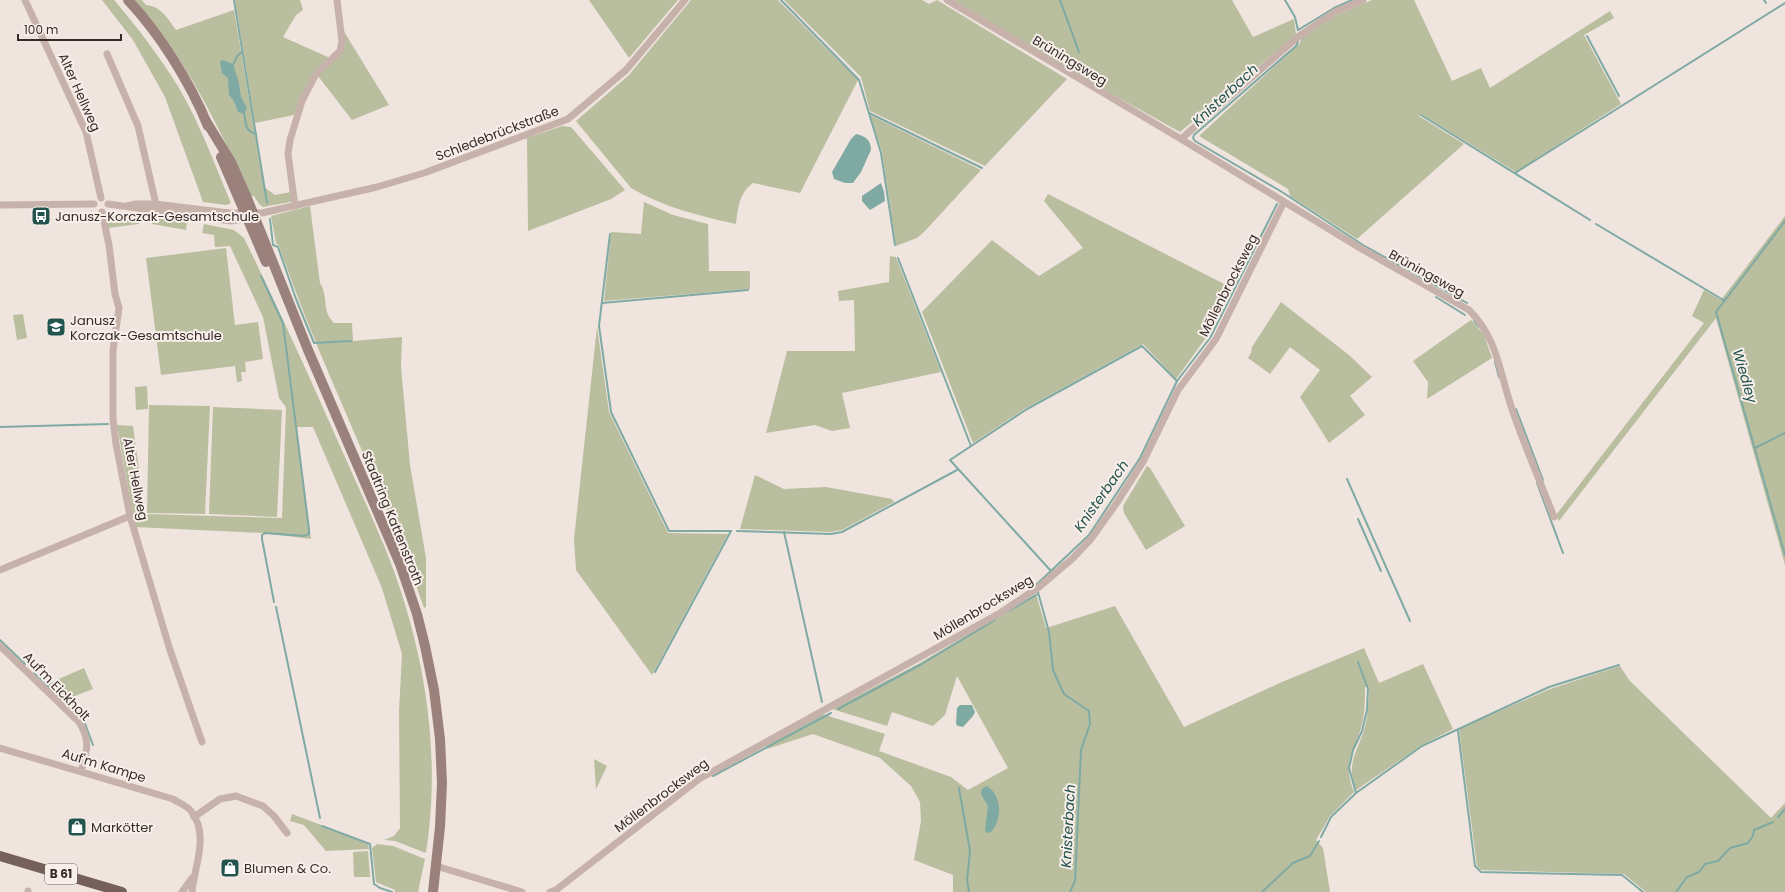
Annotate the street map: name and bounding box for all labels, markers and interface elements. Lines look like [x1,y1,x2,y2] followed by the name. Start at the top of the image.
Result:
[18,16,121,42] scale bar
[24,21,58,38] text: 100 m
[1029,31,1111,90] street label: Brüningsweg
[54,50,105,134] street label: Alter Hellweg
[1188,59,1262,131] water label: Knisterbach
[433,101,562,166] street label: Schledebrückstraße
[30,205,52,227] bus stop icon: Janusz-Korczak-Gesamtschule
[55,207,259,226] place label: Janusz-Korczak-Gesamtschule
[1194,231,1263,340] street label: Möllenbrocksweg
[1385,245,1468,302] street label: Brüningsweg
[70,311,222,345] place label: Janusz Korczak-Gesamtschule
[45,316,67,338] school or university icon: Janusz Korczak-Gesamtschule
[1728,347,1763,406] water label: Wiedley
[118,436,153,522] street label: Alter Hellweg
[357,448,428,588] street label: Stadtring Kattenstroth
[1069,456,1133,536] water label: Knisterbach
[930,570,1037,645] street label: Möllenbrocksweg
[19,648,95,725] street label: Auf'm Eickholt
[59,744,148,787] street label: Auf'm Kampe
[610,754,712,837] street label: Möllenbrocksweg
[1056,784,1080,868] water label: Knisterbach
[66,816,88,838] shop icon: Markötter
[91,818,153,837] place label: Markötter
[219,857,241,879] shop icon: Blumen & Co.
[244,859,331,878] place label: Blumen & Co.
[45,864,77,884] road number: B 61

